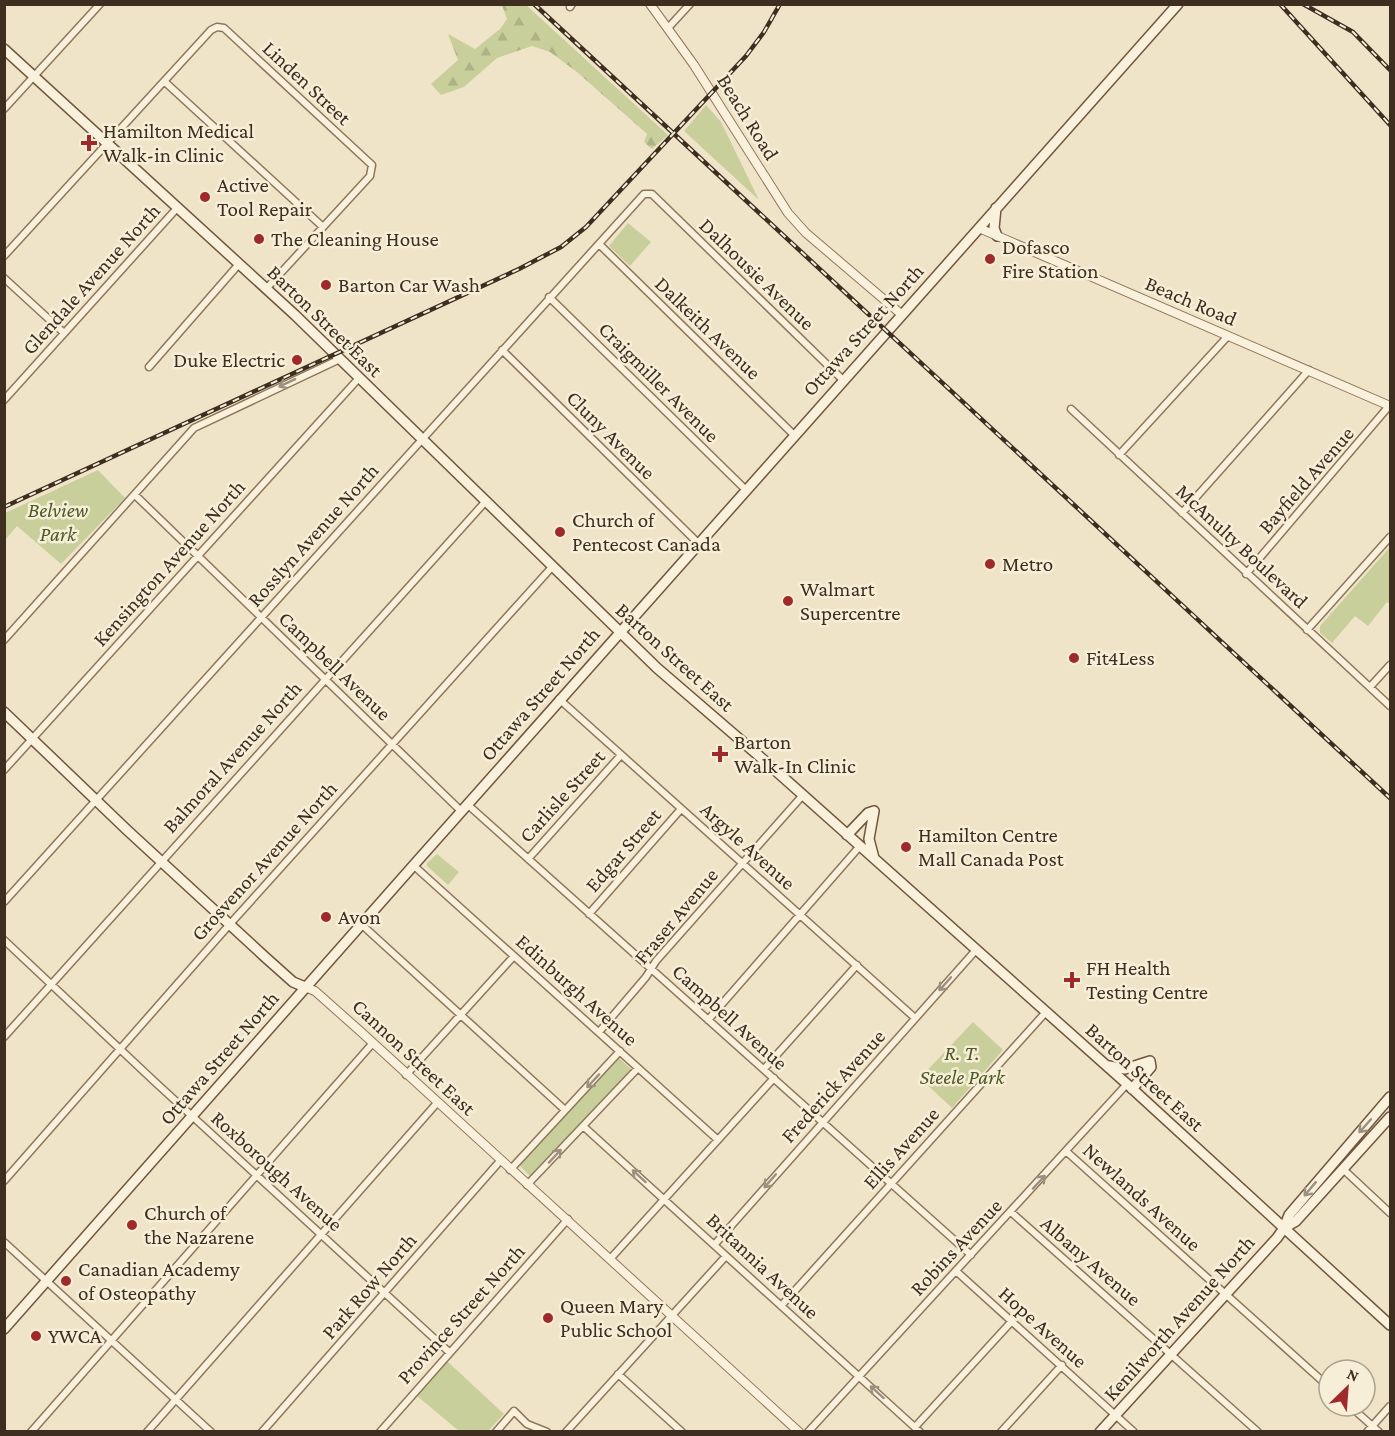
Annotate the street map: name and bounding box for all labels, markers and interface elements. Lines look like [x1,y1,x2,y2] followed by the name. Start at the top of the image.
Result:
[258,36,357,131] street label: Linden Street
[712,70,784,164] street label: Beach Road
[103,119,254,167] place label: Hamilton Medical Walk-in Clinic
[80,134,98,152] marker: Hamilton Medical Walk-in Clinic
[217,173,313,221] place label: Active Tool Repair
[198,190,212,204] marker: Active Tool Repair
[17,199,165,359] street label: Glendale Avenue North
[694,213,820,335] street label: Dalhousie Avenue
[271,227,439,251] place label: The Cleaning House
[252,232,266,246] marker: The Cleaning House
[1002,235,1098,283] place label: Dofasco Fire Station
[983,252,997,266] marker: Dofasco Fire Station
[797,259,929,401] street label: Ottawa Street North
[263,260,388,383] street label: Barton Street East
[650,271,766,385] street label: Dalkeith Avenue
[1142,271,1240,331] street label: Beach Road
[338,273,480,297] place label: Barton Car Wash
[319,278,333,292] marker: Barton Car Wash
[594,317,724,447] street label: Craigmiller Avenue
[173,348,285,372] place label: Duke Electric
[290,353,304,367] marker: Duke Electric
[278,378,296,389] one-way arrow
[562,386,660,484] street label: Cluny Avenue
[1253,422,1359,538] street label: Bayfield Avenue
[242,458,384,612] street label: Rosslyn Avenue North
[88,475,250,651] street label: Kensington Avenue North
[1171,479,1313,613] street label: McAnulty Boulevard
[28,498,88,546] park label: Belview Park
[572,508,721,556] place label: Church of Pentecost Canada
[553,525,567,539] marker: Church of Pentecost Canada
[1002,552,1053,576] place label: Metro
[983,557,997,571] marker: Metro
[800,577,901,625] place label: Walmart Supercentre
[781,594,795,608] marker: Walmart Supercentre
[611,598,740,717] street label: Barton Street East
[274,606,396,726] street label: Campbell Avenue
[475,622,605,766] street label: Ottawa Street North
[1086,646,1155,670] place label: Fit4Less
[1067,651,1081,665] marker: Fit4Less
[158,676,306,838] street label: Balmoral Avenue North
[734,730,856,778] place label: Barton Walk-In Clinic
[514,744,611,847] street label: Carlisle Street
[711,745,729,763] marker: Barton Walk-In Clinic
[186,776,342,946] street label: Grosvenor Avenue North
[696,797,800,895] street label: Argyle Avenue
[580,803,666,897] street label: Edgar Street
[918,823,1065,871] place label: Hamilton Centre Mall Canada Post
[899,840,913,854] marker: Hamilton Centre Mall Canada Post
[629,863,723,969] street label: Fraser Avenue
[338,905,381,929] place label: Avon
[319,910,333,924] marker: Avon
[511,929,643,1051] street label: Edinburgh Avenue
[1086,956,1208,1004] place label: FH Health Testing Centre
[667,959,793,1075] street label: Campbell Avenue
[1063,971,1081,989] marker: FH Health Testing Centre
[938,976,952,991] one-way arrow
[154,986,284,1130] street label: Ottawa Street North
[347,994,481,1121] street label: Cannon Street East
[1081,1018,1210,1137] street label: Barton Street East
[776,1024,890,1148] street label: Frederick Avenue
[919,1041,1005,1089] park label: R. T. Steele Park
[586,1073,600,1088] one-way arrow
[858,1102,944,1194] street label: Ellis Avenue
[206,1106,348,1236] street label: Roxborough Avenue
[1358,1118,1372,1133] one-way arrow
[1078,1138,1206,1256] street label: Newlands Avenue
[548,1148,563,1163] one-way arrow
[632,1169,647,1183] one-way arrow
[763,1174,777,1189] one-way arrow
[1031,1175,1045,1190] one-way arrow
[1304,1181,1317,1197] one-way arrow
[905,1194,1007,1300] street label: Robins Avenue
[144,1201,254,1249] place label: Church of the Nazarene
[702,1208,824,1324] street label: Britannia Avenue
[1036,1211,1146,1311] street label: Albany Avenue
[125,1218,139,1232] marker: Church of the Nazarene
[317,1228,421,1344] street label: Park Row North
[1098,1230,1260,1406] street label: Kenilworth Avenue North
[392,1239,530,1389] street label: Province Street North
[78,1257,240,1305] place label: Canadian Academy of Osteopathy
[59,1274,73,1288] marker: Canadian Academy of Osteopathy
[994,1281,1092,1373] street label: Hope Avenue
[560,1294,672,1342] place label: Queen Mary Public School
[541,1311,555,1325] marker: Queen Mary Public School
[48,1324,102,1348] place label: YWCA
[29,1329,43,1343] marker: YWCA
[1317,1358,1377,1418] north arrow
[1345,1365,1362,1385] text: N
[870,1385,885,1399] one-way arrow

